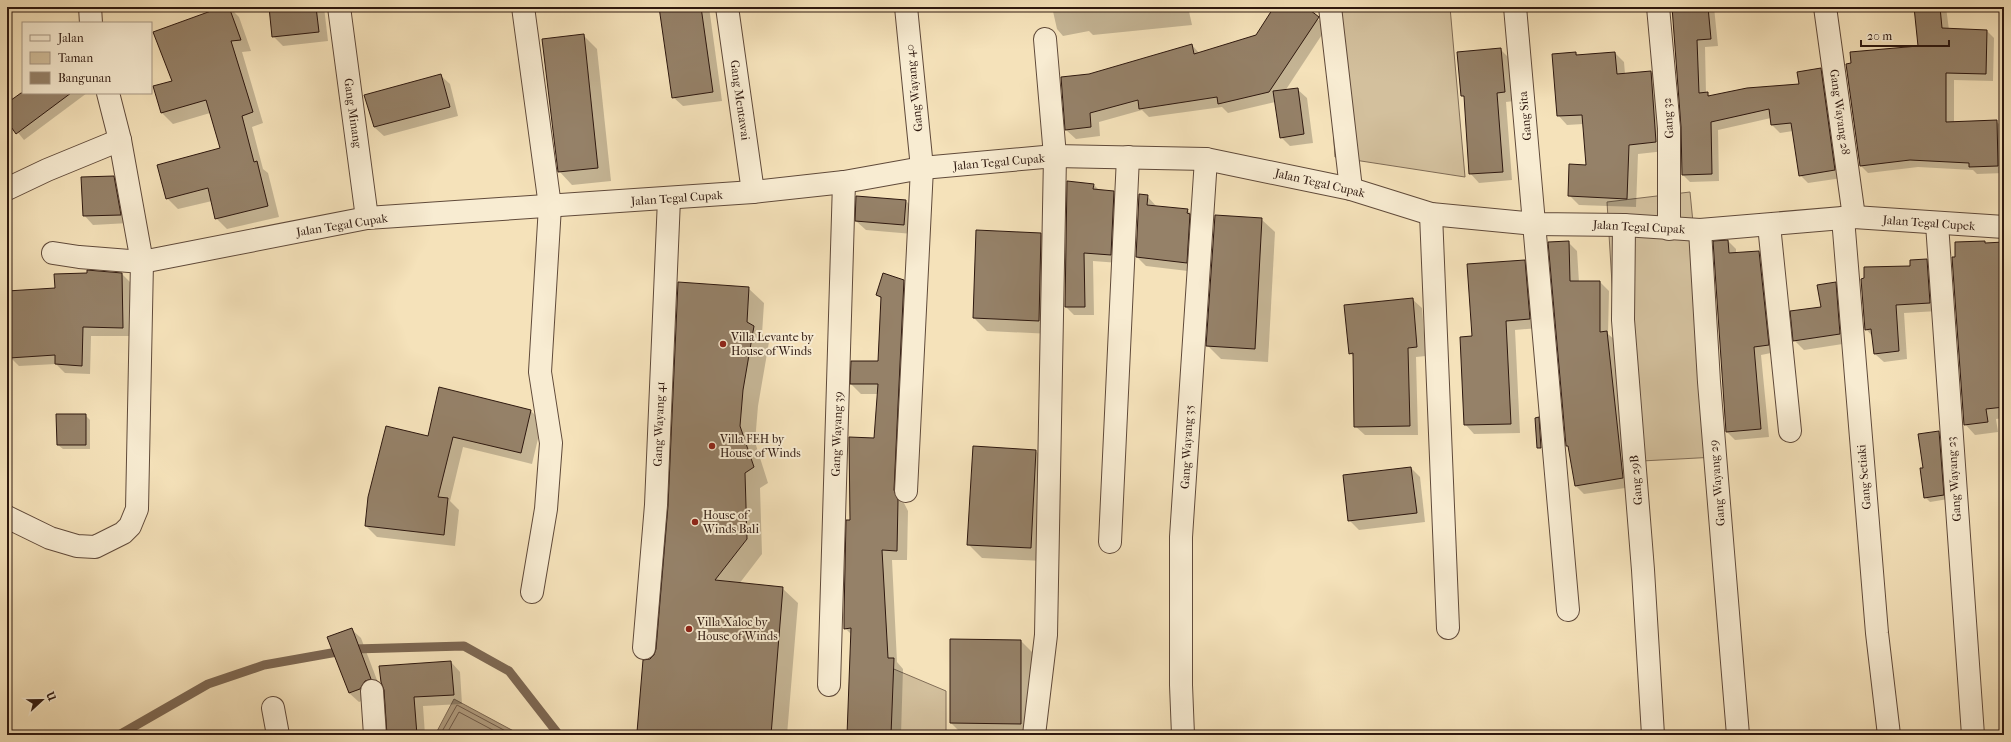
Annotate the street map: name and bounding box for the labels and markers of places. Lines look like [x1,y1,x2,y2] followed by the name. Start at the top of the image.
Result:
[730,330,814,358] place label: Villa Levante by House of Winds
[718,339,728,349] marker: Villa Levante by House of Winds
[719,432,801,460] place label: Villa FEH by House of Winds
[707,441,717,451] marker: Villa FEH by House of Winds
[702,508,759,536] place label: House of Winds Bali
[690,517,700,527] marker: House of Winds Bali
[696,615,778,643] place label: Villa Xaloc by House of Winds
[684,624,694,634] marker: Villa Xaloc by House of Winds

